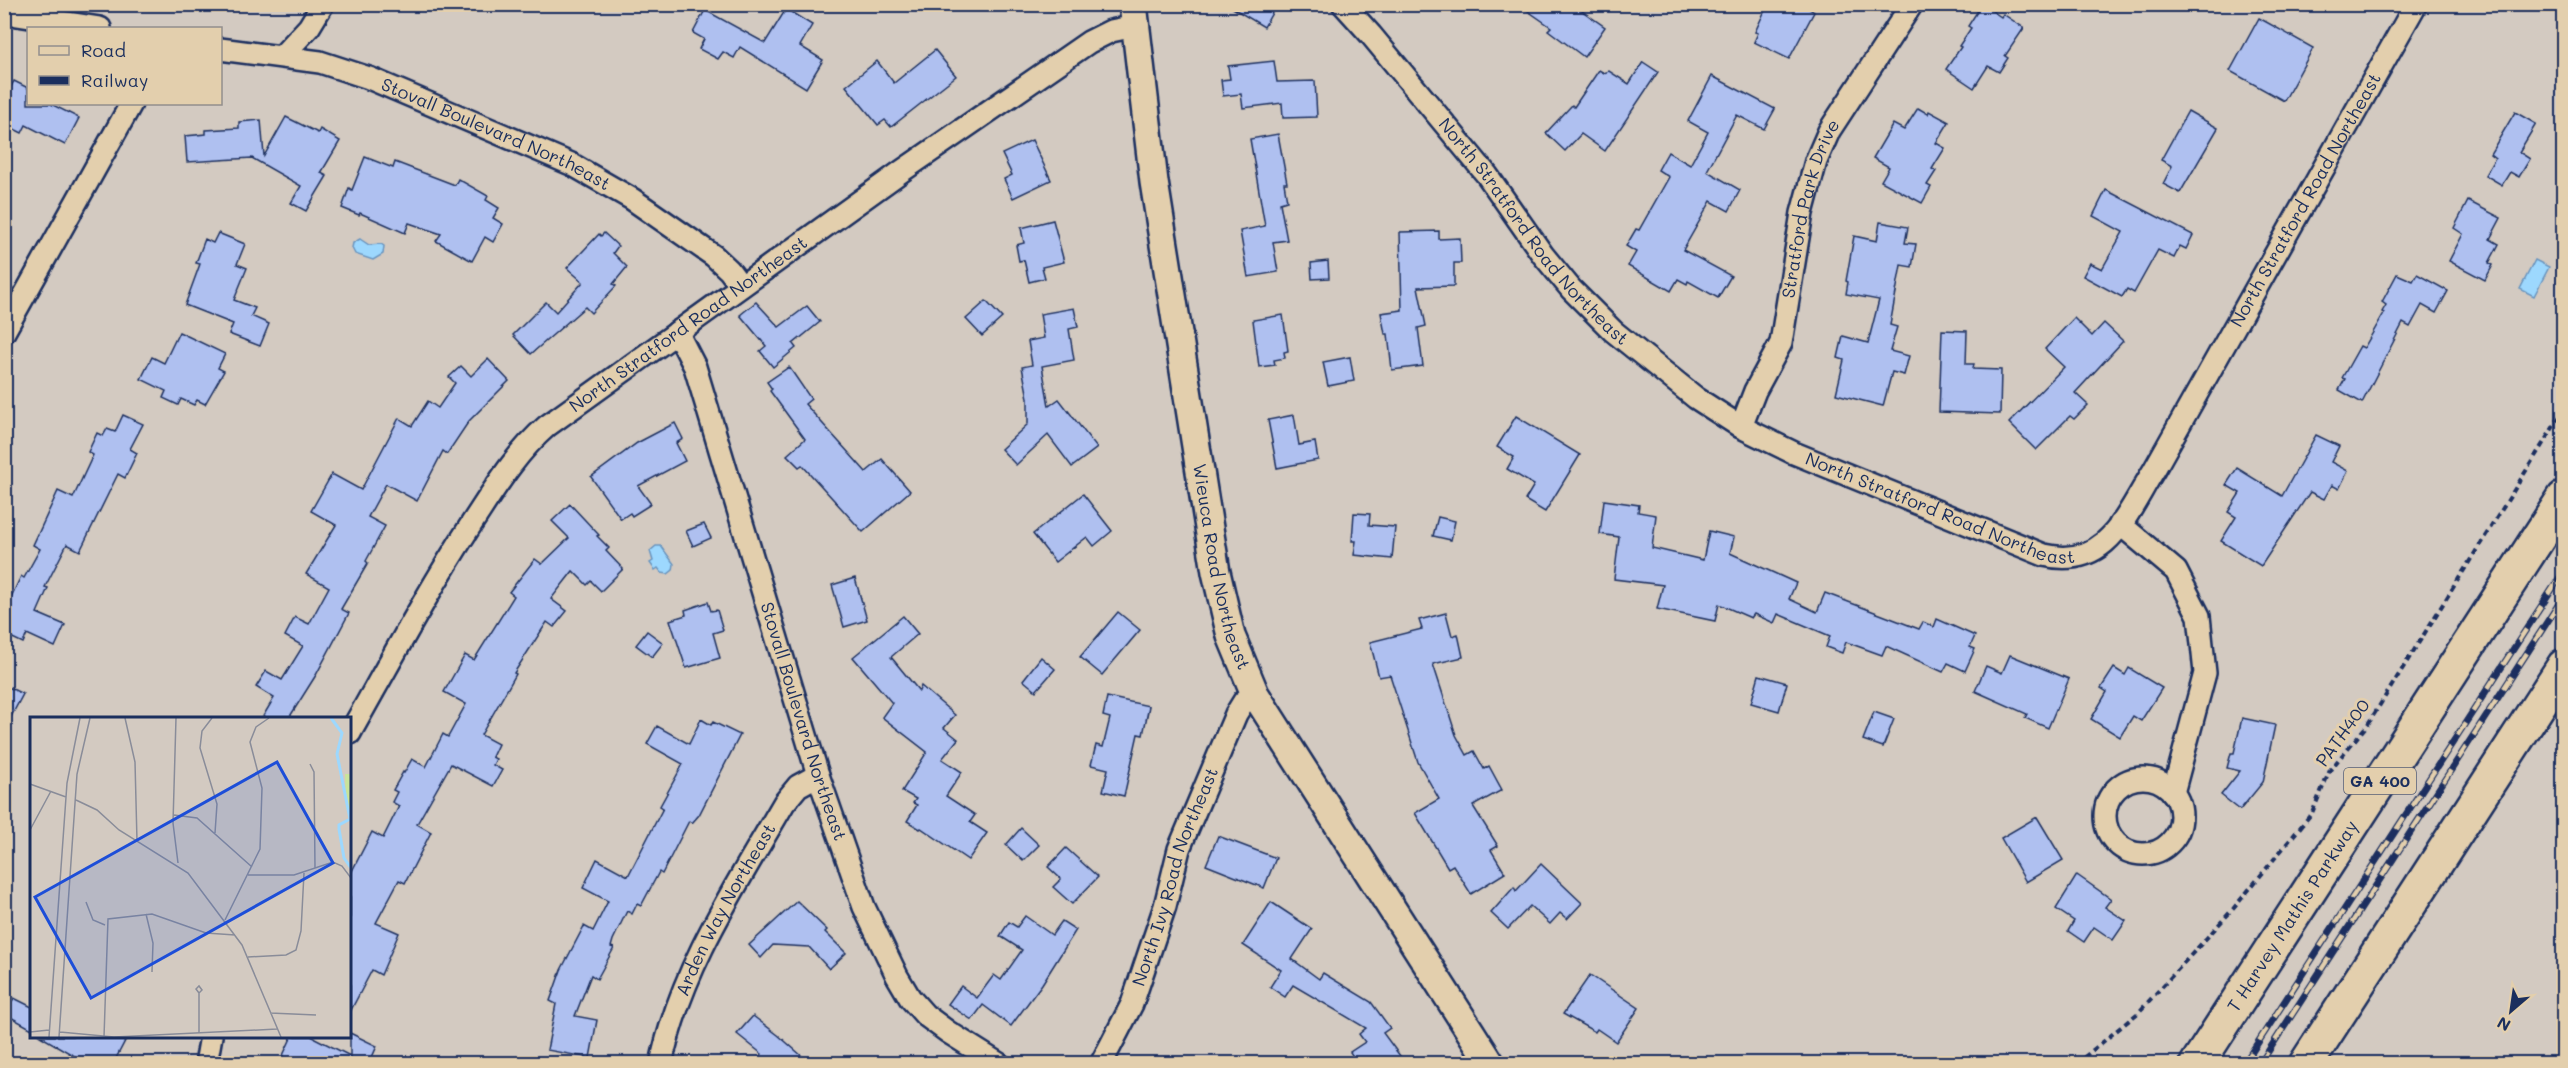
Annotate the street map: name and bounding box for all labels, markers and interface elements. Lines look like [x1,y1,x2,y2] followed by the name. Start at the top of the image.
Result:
[27,27,222,105] legend
[81,38,126,62] text: Road
[81,68,148,92] text: Railway
[2224,68,2386,331] street label: North Stratford Road Northeast
[378,72,615,195] street label: Stovall Boulevard Northeast
[1434,112,1634,350] street label: North Stratford Road Northeast
[1775,114,1845,300] street label: Stratford Park Drive
[564,230,812,417] street label: North Stratford Road Northeast
[1802,446,2076,569] street label: North Stratford Road Northeast
[1188,462,1257,673] street label: Wieuca Road Northeast
[756,599,853,844] street label: Stovall Boulevard Northeast
[2310,694,2375,771] street label: PATH400
[30,717,351,1038] inset map
[1126,763,1223,989] street label: North Ivy Road Northeast
[2344,768,2416,794] road number: GA 400
[2221,815,2363,1016] street label: T Harvey Mathis Parkway
[669,819,780,999] street label: Arden Way Northeast
[2481,981,2541,1041] north arrow
[2493,1012,2514,1037] text: N

